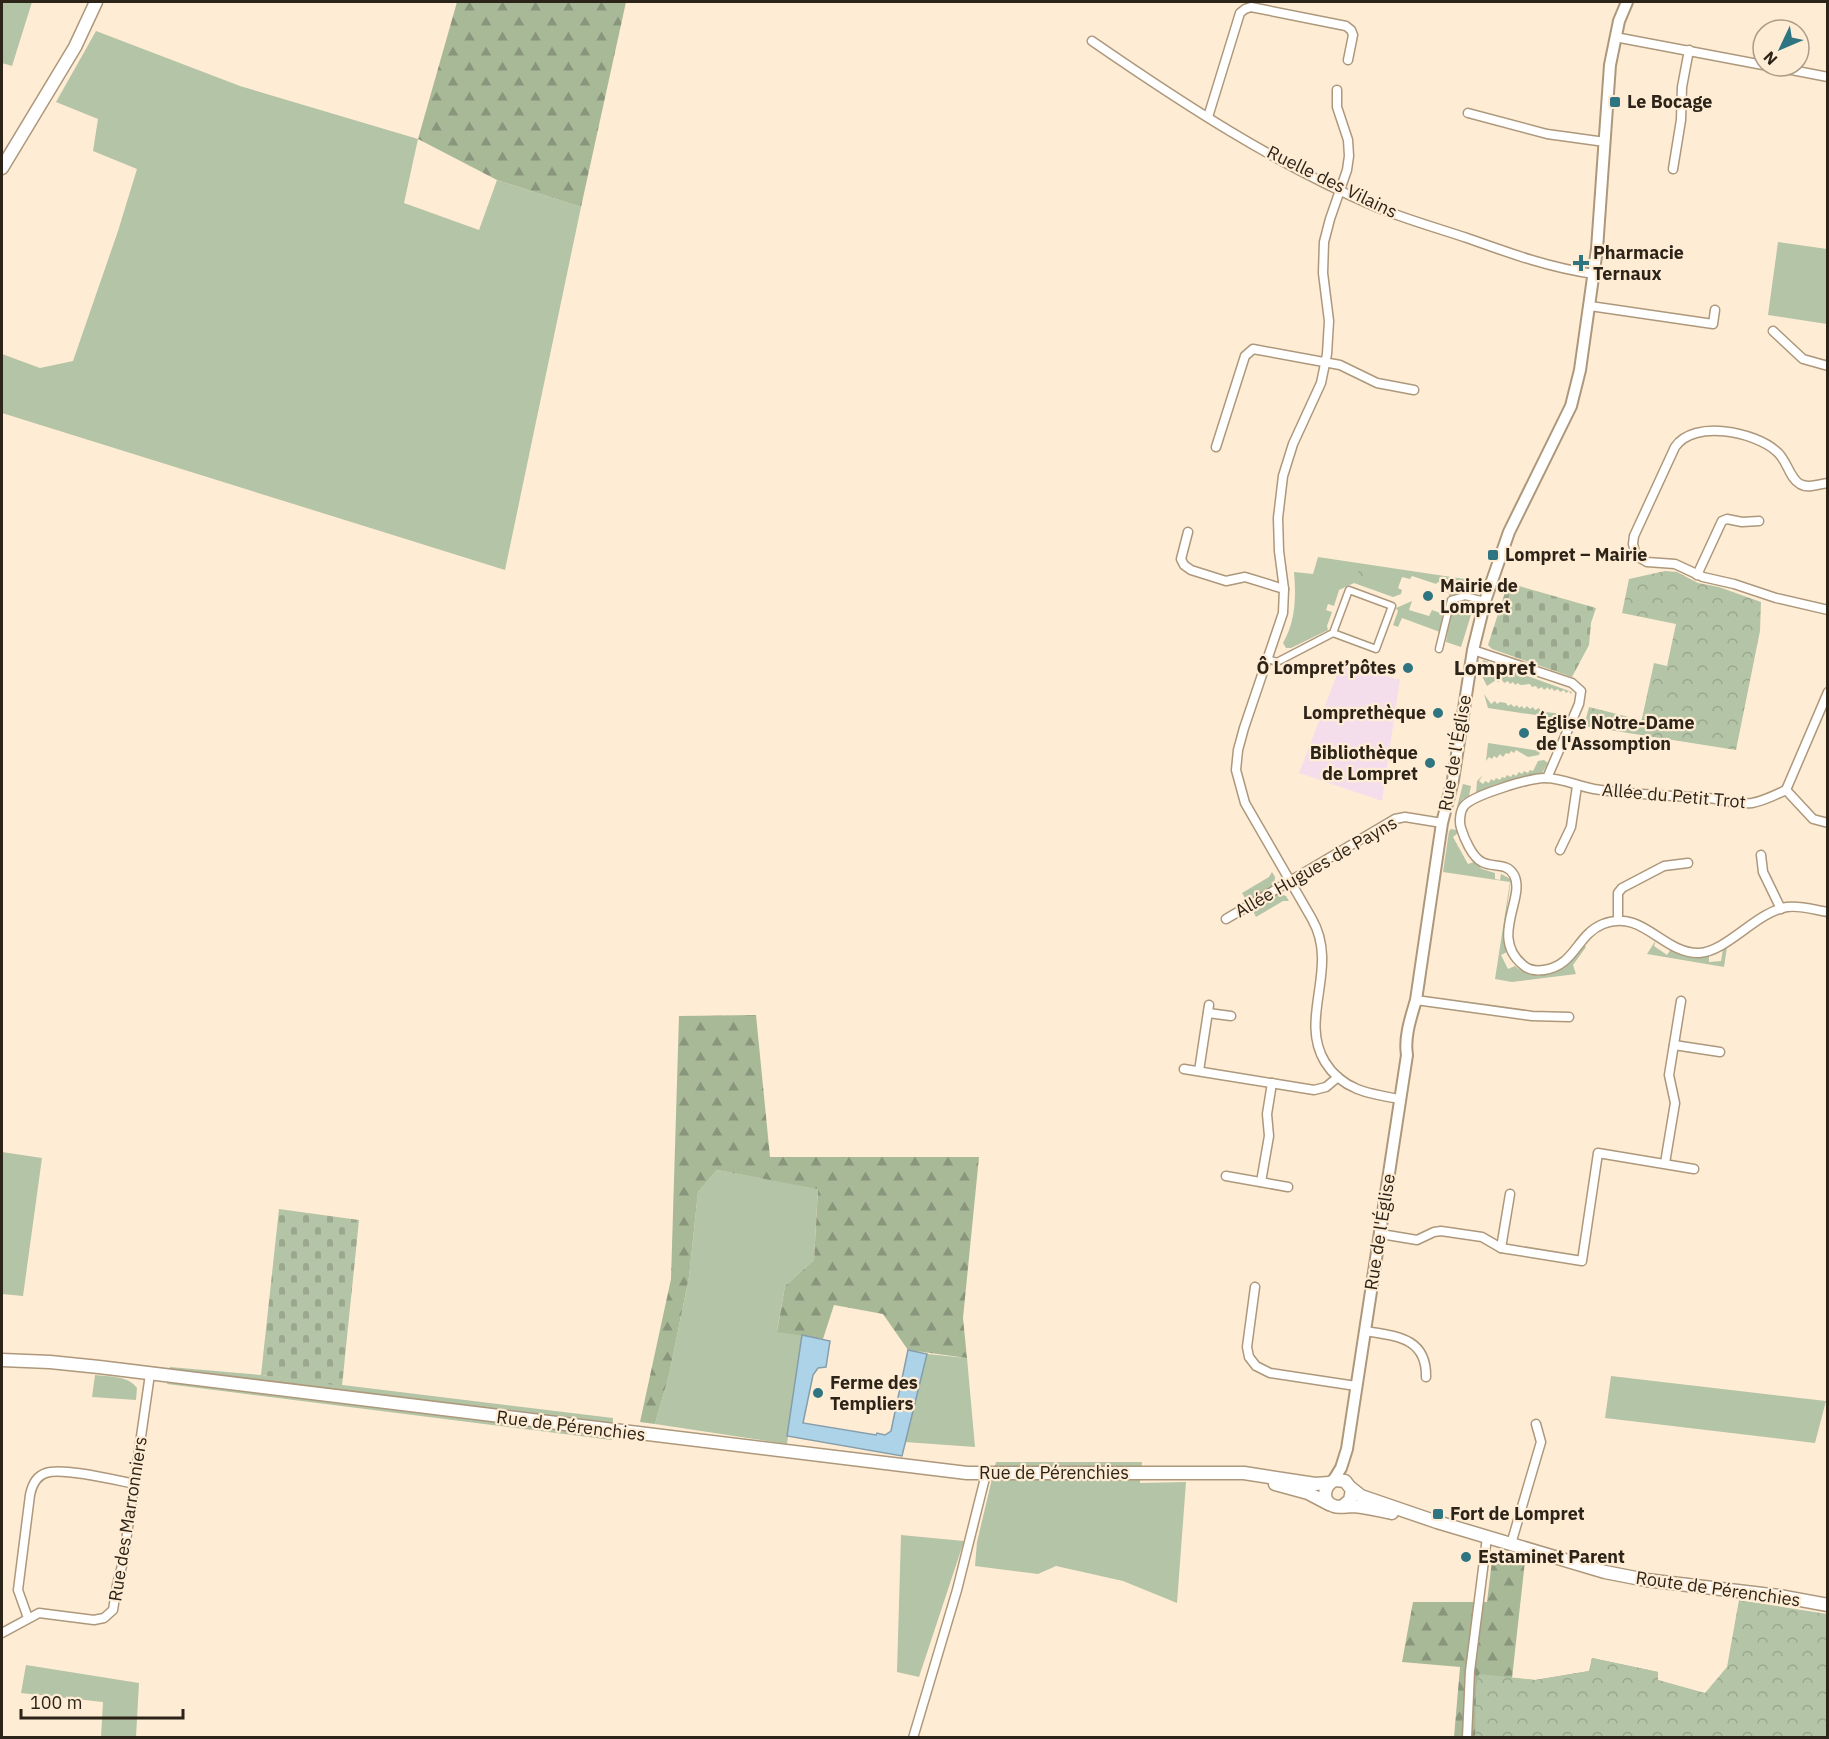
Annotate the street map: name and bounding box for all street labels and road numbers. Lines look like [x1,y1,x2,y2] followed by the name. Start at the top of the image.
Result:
[1263,140,1401,223] street label: Ruelle des Vilains
[1433,693,1476,813] street label: Rue de l'Église
[1601,778,1747,813] street label: Allée du Petit Trot
[1231,811,1401,922] street label: Allée Hugues de Payns
[1359,1172,1400,1292] street label: Rue de l'Église
[495,1405,647,1446] street label: Rue de Pérenchies
[103,1435,152,1603] street label: Rue des Marronniers
[979,1461,1129,1484] street label: Rue de Pérenchies
[1634,1566,1802,1611] street label: Route de Pérenchies

